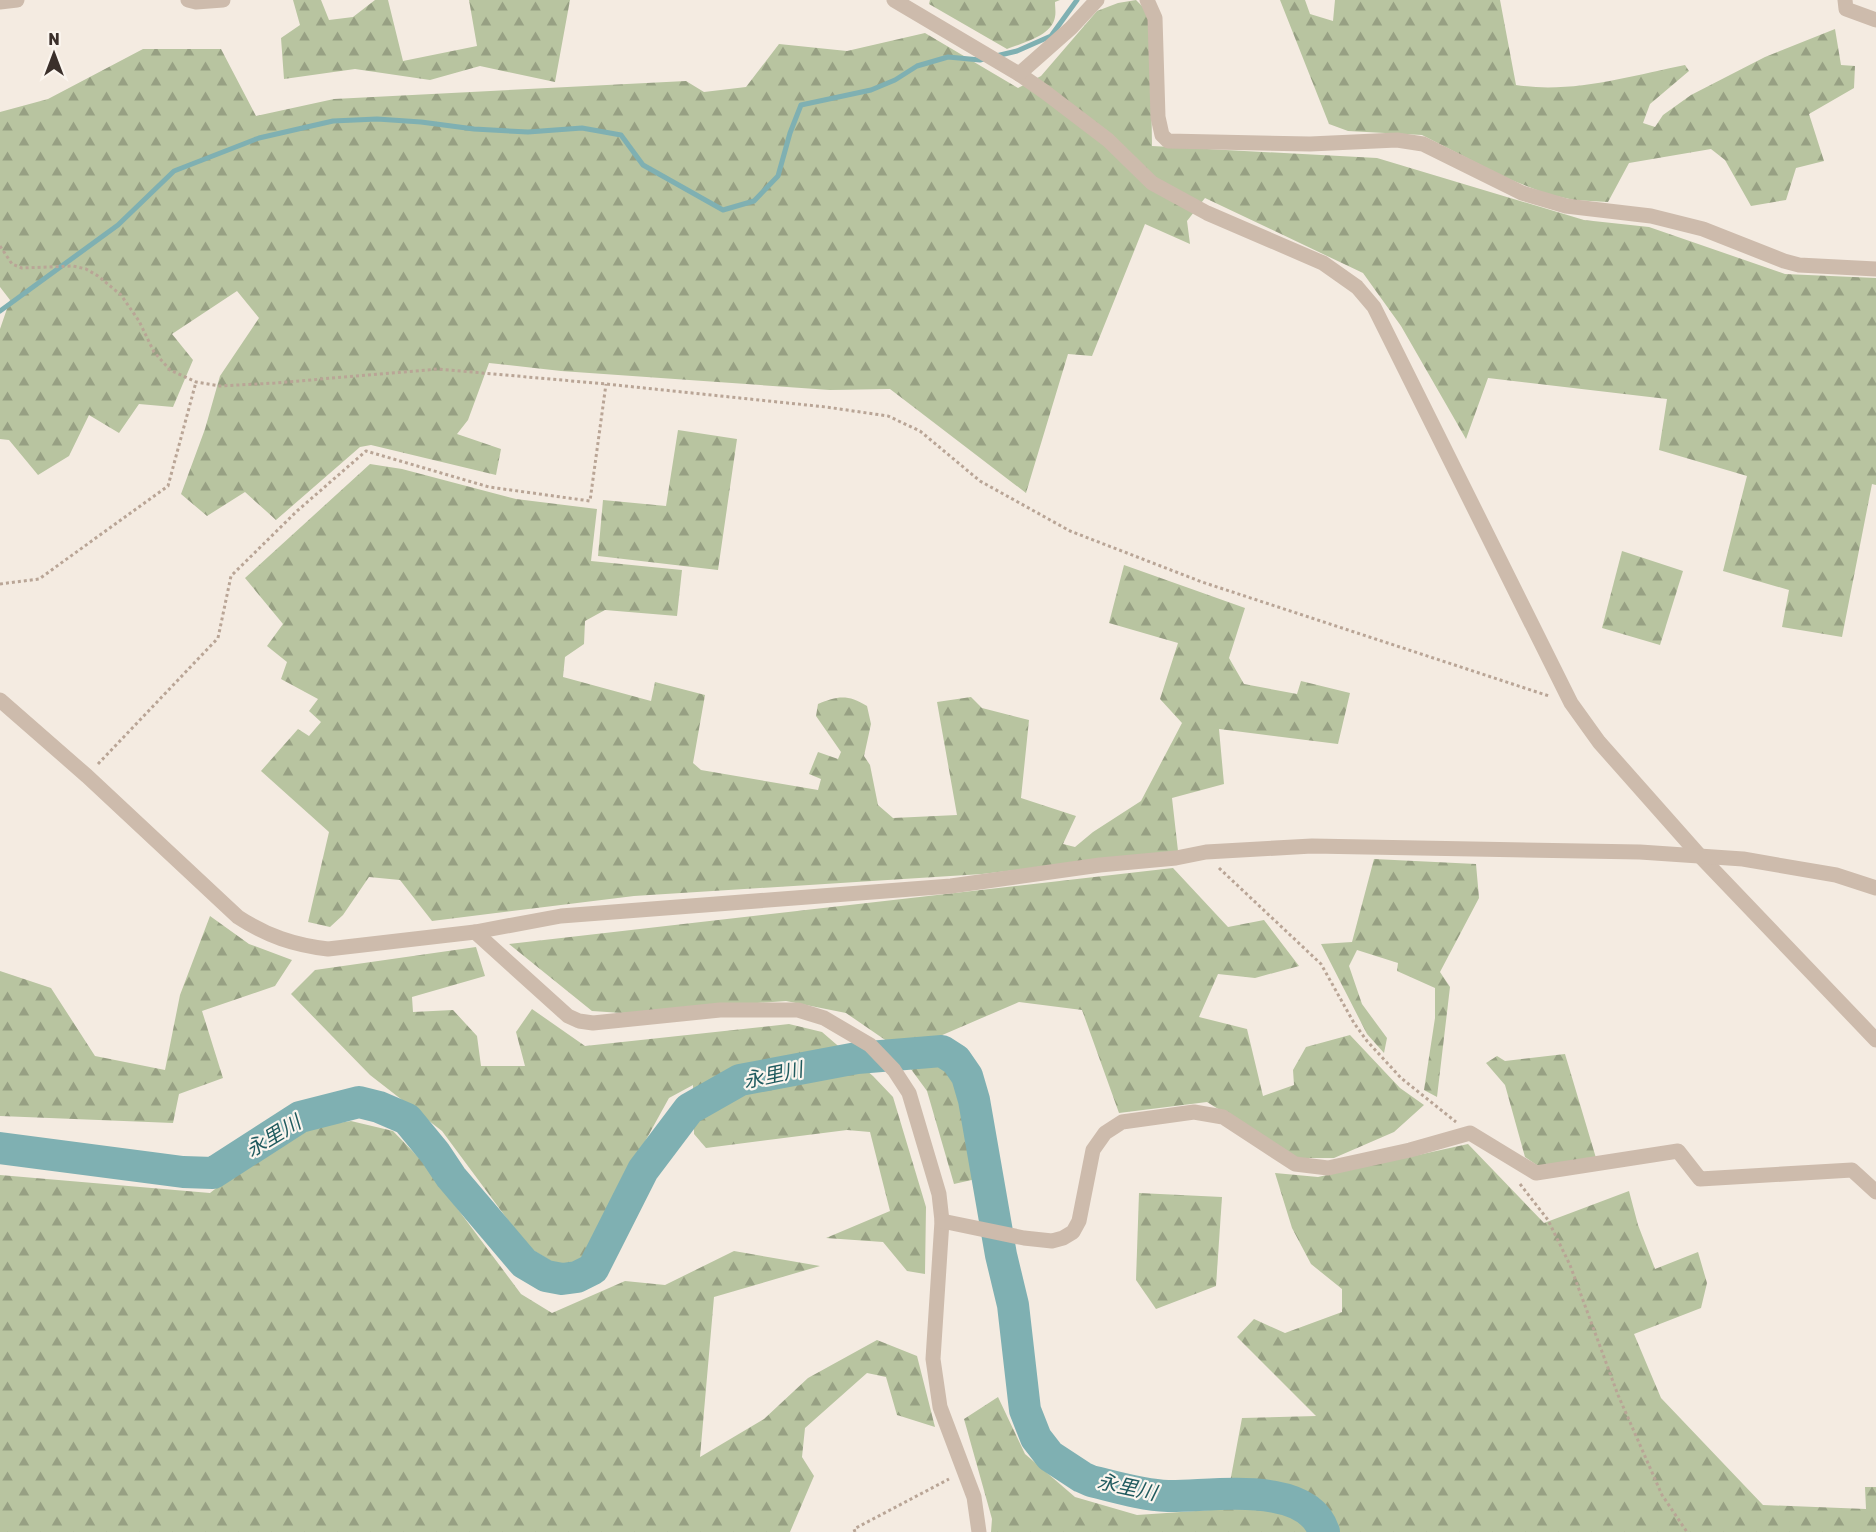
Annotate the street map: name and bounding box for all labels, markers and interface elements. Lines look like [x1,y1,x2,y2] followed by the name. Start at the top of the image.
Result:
[24,24,84,84] north arrow
[48,30,60,49] text: N
[741,1057,807,1093] water label: 永里川
[241,1109,307,1162] water label: 永里川
[1095,1469,1161,1505] water label: 永里川

